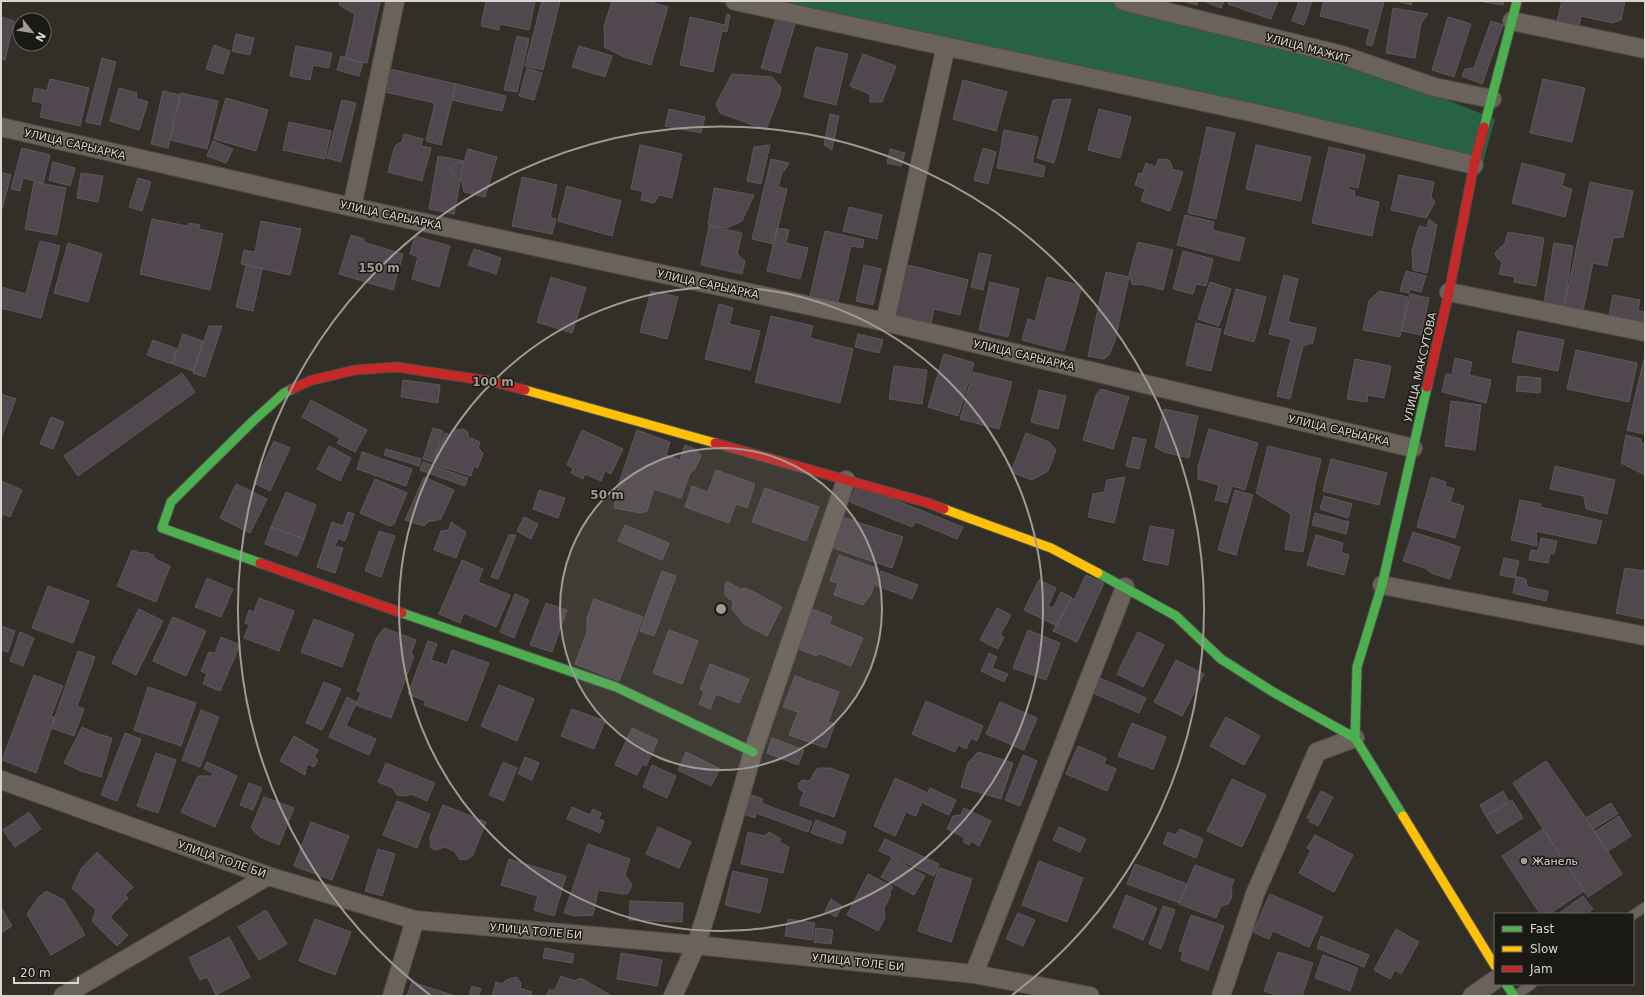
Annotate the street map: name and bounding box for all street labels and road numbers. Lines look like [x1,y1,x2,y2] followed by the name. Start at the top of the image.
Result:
[1264,31,1352,66] street label: УЛИЦА МАЖИТ
[23,126,127,163] street label: УЛИЦА САРЫАРКА
[339,198,443,233] street label: УЛИЦА САРЫАРКА
[656,267,760,302] street label: УЛИЦА САРЫАРКА
[1402,310,1440,423] street label: УЛИЦА МАКСУТОВА
[972,337,1076,374] street label: УЛИЦА САРЫАРКА
[1287,412,1391,449] street label: УЛИЦА САРЫАРКА
[176,838,268,881] street label: УЛИЦА ТОЛЕ БИ
[489,921,583,942] street label: УЛИЦА ТОЛЕ БИ
[811,951,905,974] street label: УЛИЦА ТОЛЕ БИ

